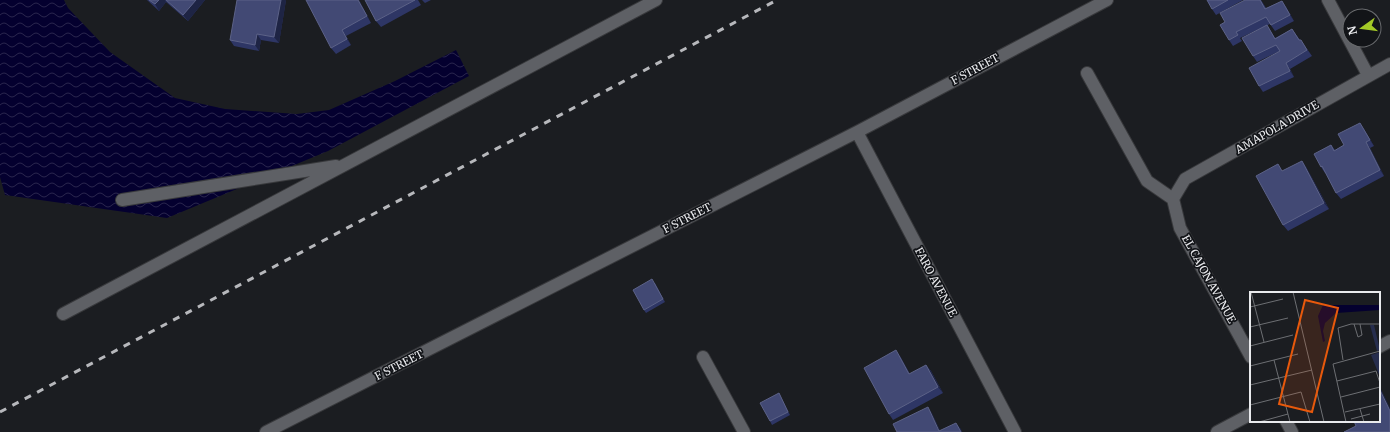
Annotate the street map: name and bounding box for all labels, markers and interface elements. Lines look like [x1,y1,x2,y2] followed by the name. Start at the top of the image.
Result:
[1342,8,1382,48] north arrow
[1344,24,1360,36] text: N
[948,50,1002,88] street label: F STREET
[1232,97,1321,157] street label: AMAPOLA DRIVE
[660,200,714,236] street label: F STREET
[1179,232,1239,326] street label: EL CAJON AVENUE
[912,245,960,319] street label: FARO AVENUE
[1250,292,1380,422] inset map
[372,347,426,383] street label: F STREET

